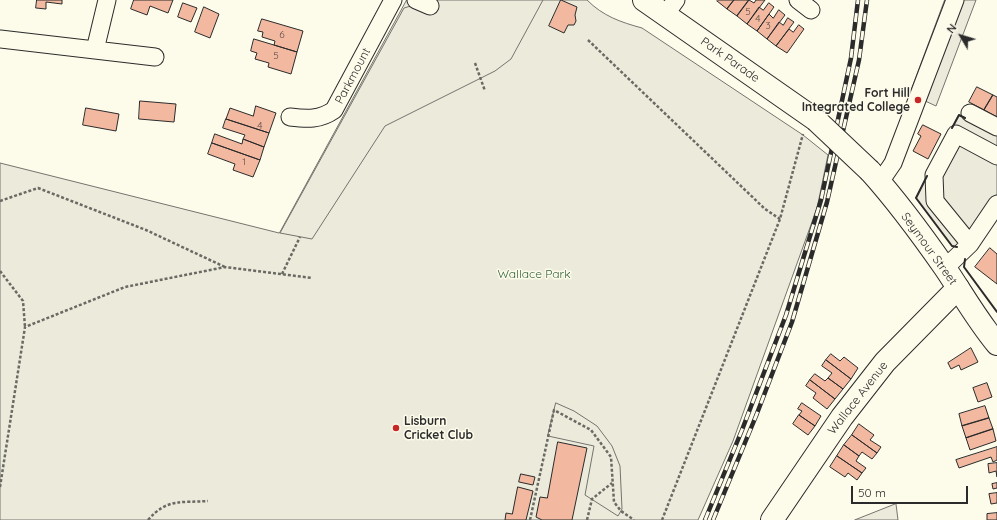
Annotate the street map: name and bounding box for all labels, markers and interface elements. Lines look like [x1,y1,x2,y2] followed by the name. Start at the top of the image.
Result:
[745,6,751,18] house number: 5
[755,13,761,25] house number: 4
[941,16,981,56] north arrow
[765,20,771,32] house number: 3
[944,21,960,36] text: N
[279,29,285,41] house number: 6
[698,34,762,86] street label: Park Parade
[332,46,374,106] street label: Parkmount
[273,50,279,62] house number: 5
[802,86,910,114] place label: Fort Hill Integrated College
[913,95,923,105] marker: Fort Hill Integrated College
[257,120,263,132] house number: 4
[242,156,246,168] house number: 1
[898,210,960,288] street label: Seymour Street
[497,267,571,281] park label: Wallace Park
[825,359,891,437] street label: Wallace Avenue
[404,414,473,442] place label: Lisburn Cricket Club
[391,423,401,433] marker: Lisburn Cricket Club
[853,478,970,504] scale bar
[858,485,886,500] text: 50 m

